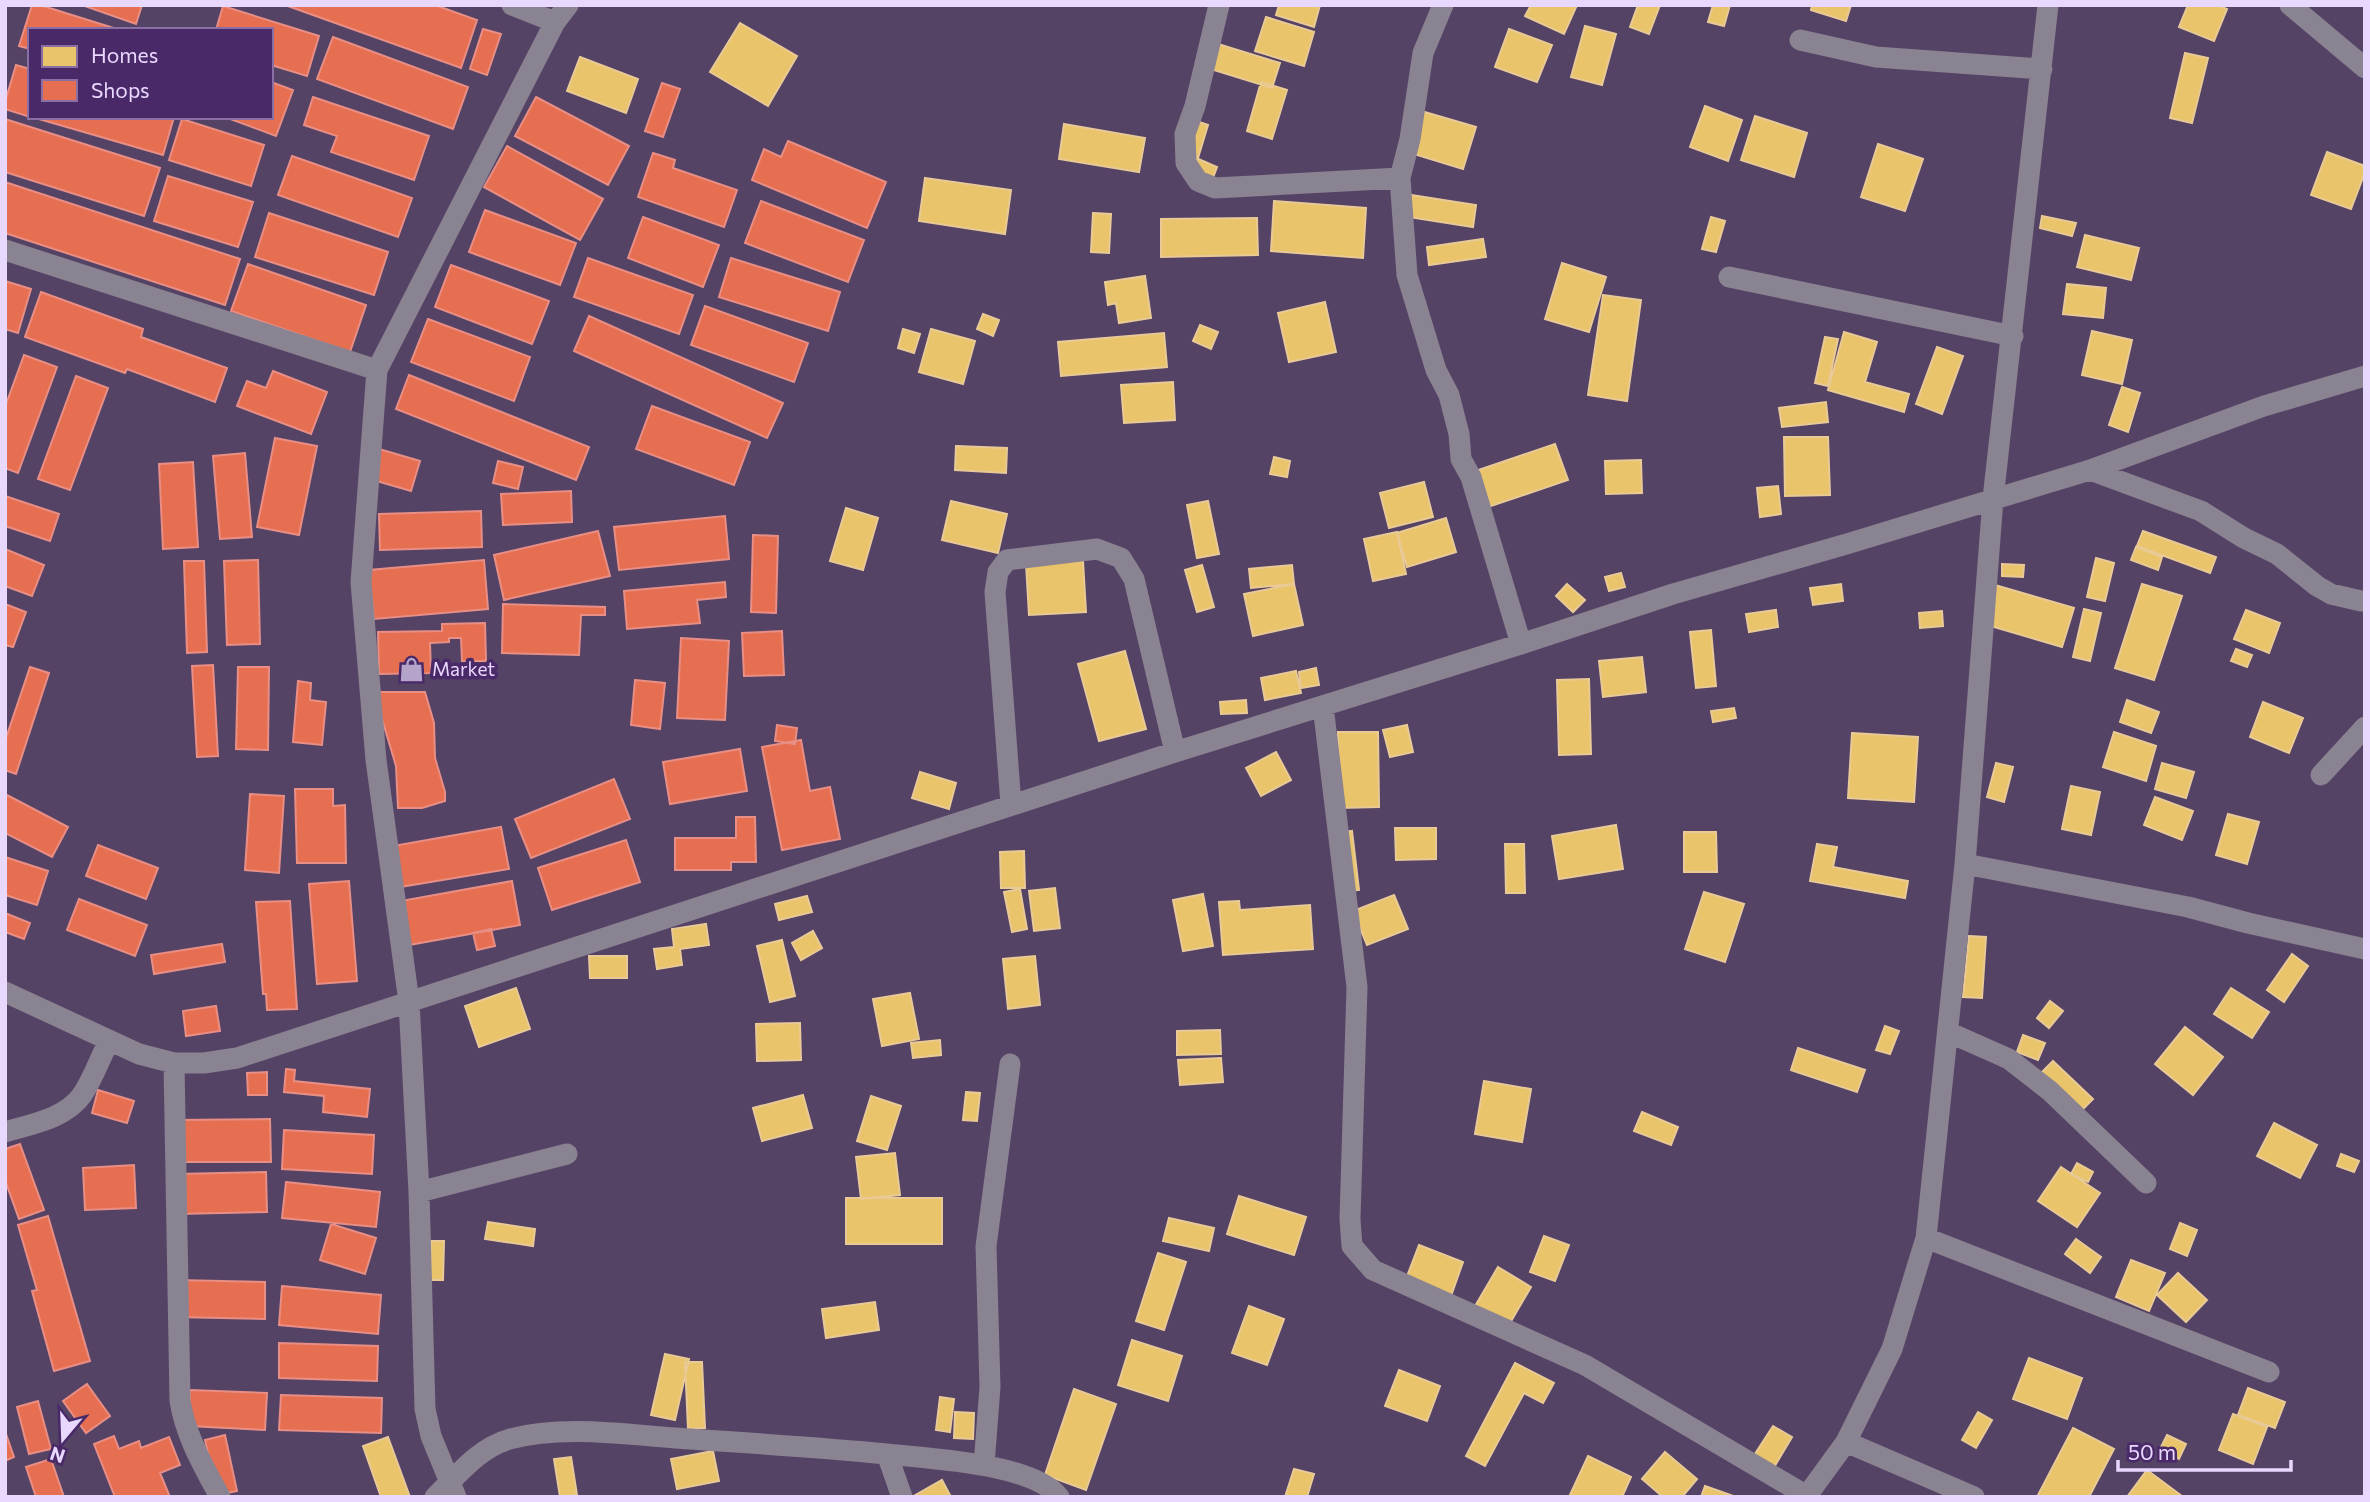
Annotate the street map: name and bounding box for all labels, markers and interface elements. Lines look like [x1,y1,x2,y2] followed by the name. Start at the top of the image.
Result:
[28,28,273,119] legend
[91,42,158,67] text: Homes
[91,77,150,102] text: Shops
[398,655,426,683] shop icon: Market
[432,657,495,680] place label: Market
[28,1404,98,1474] north arrow
[2118,1428,2291,1472] scale bar
[2128,1439,2176,1464] text: 50 m
[47,1442,68,1469] text: N

